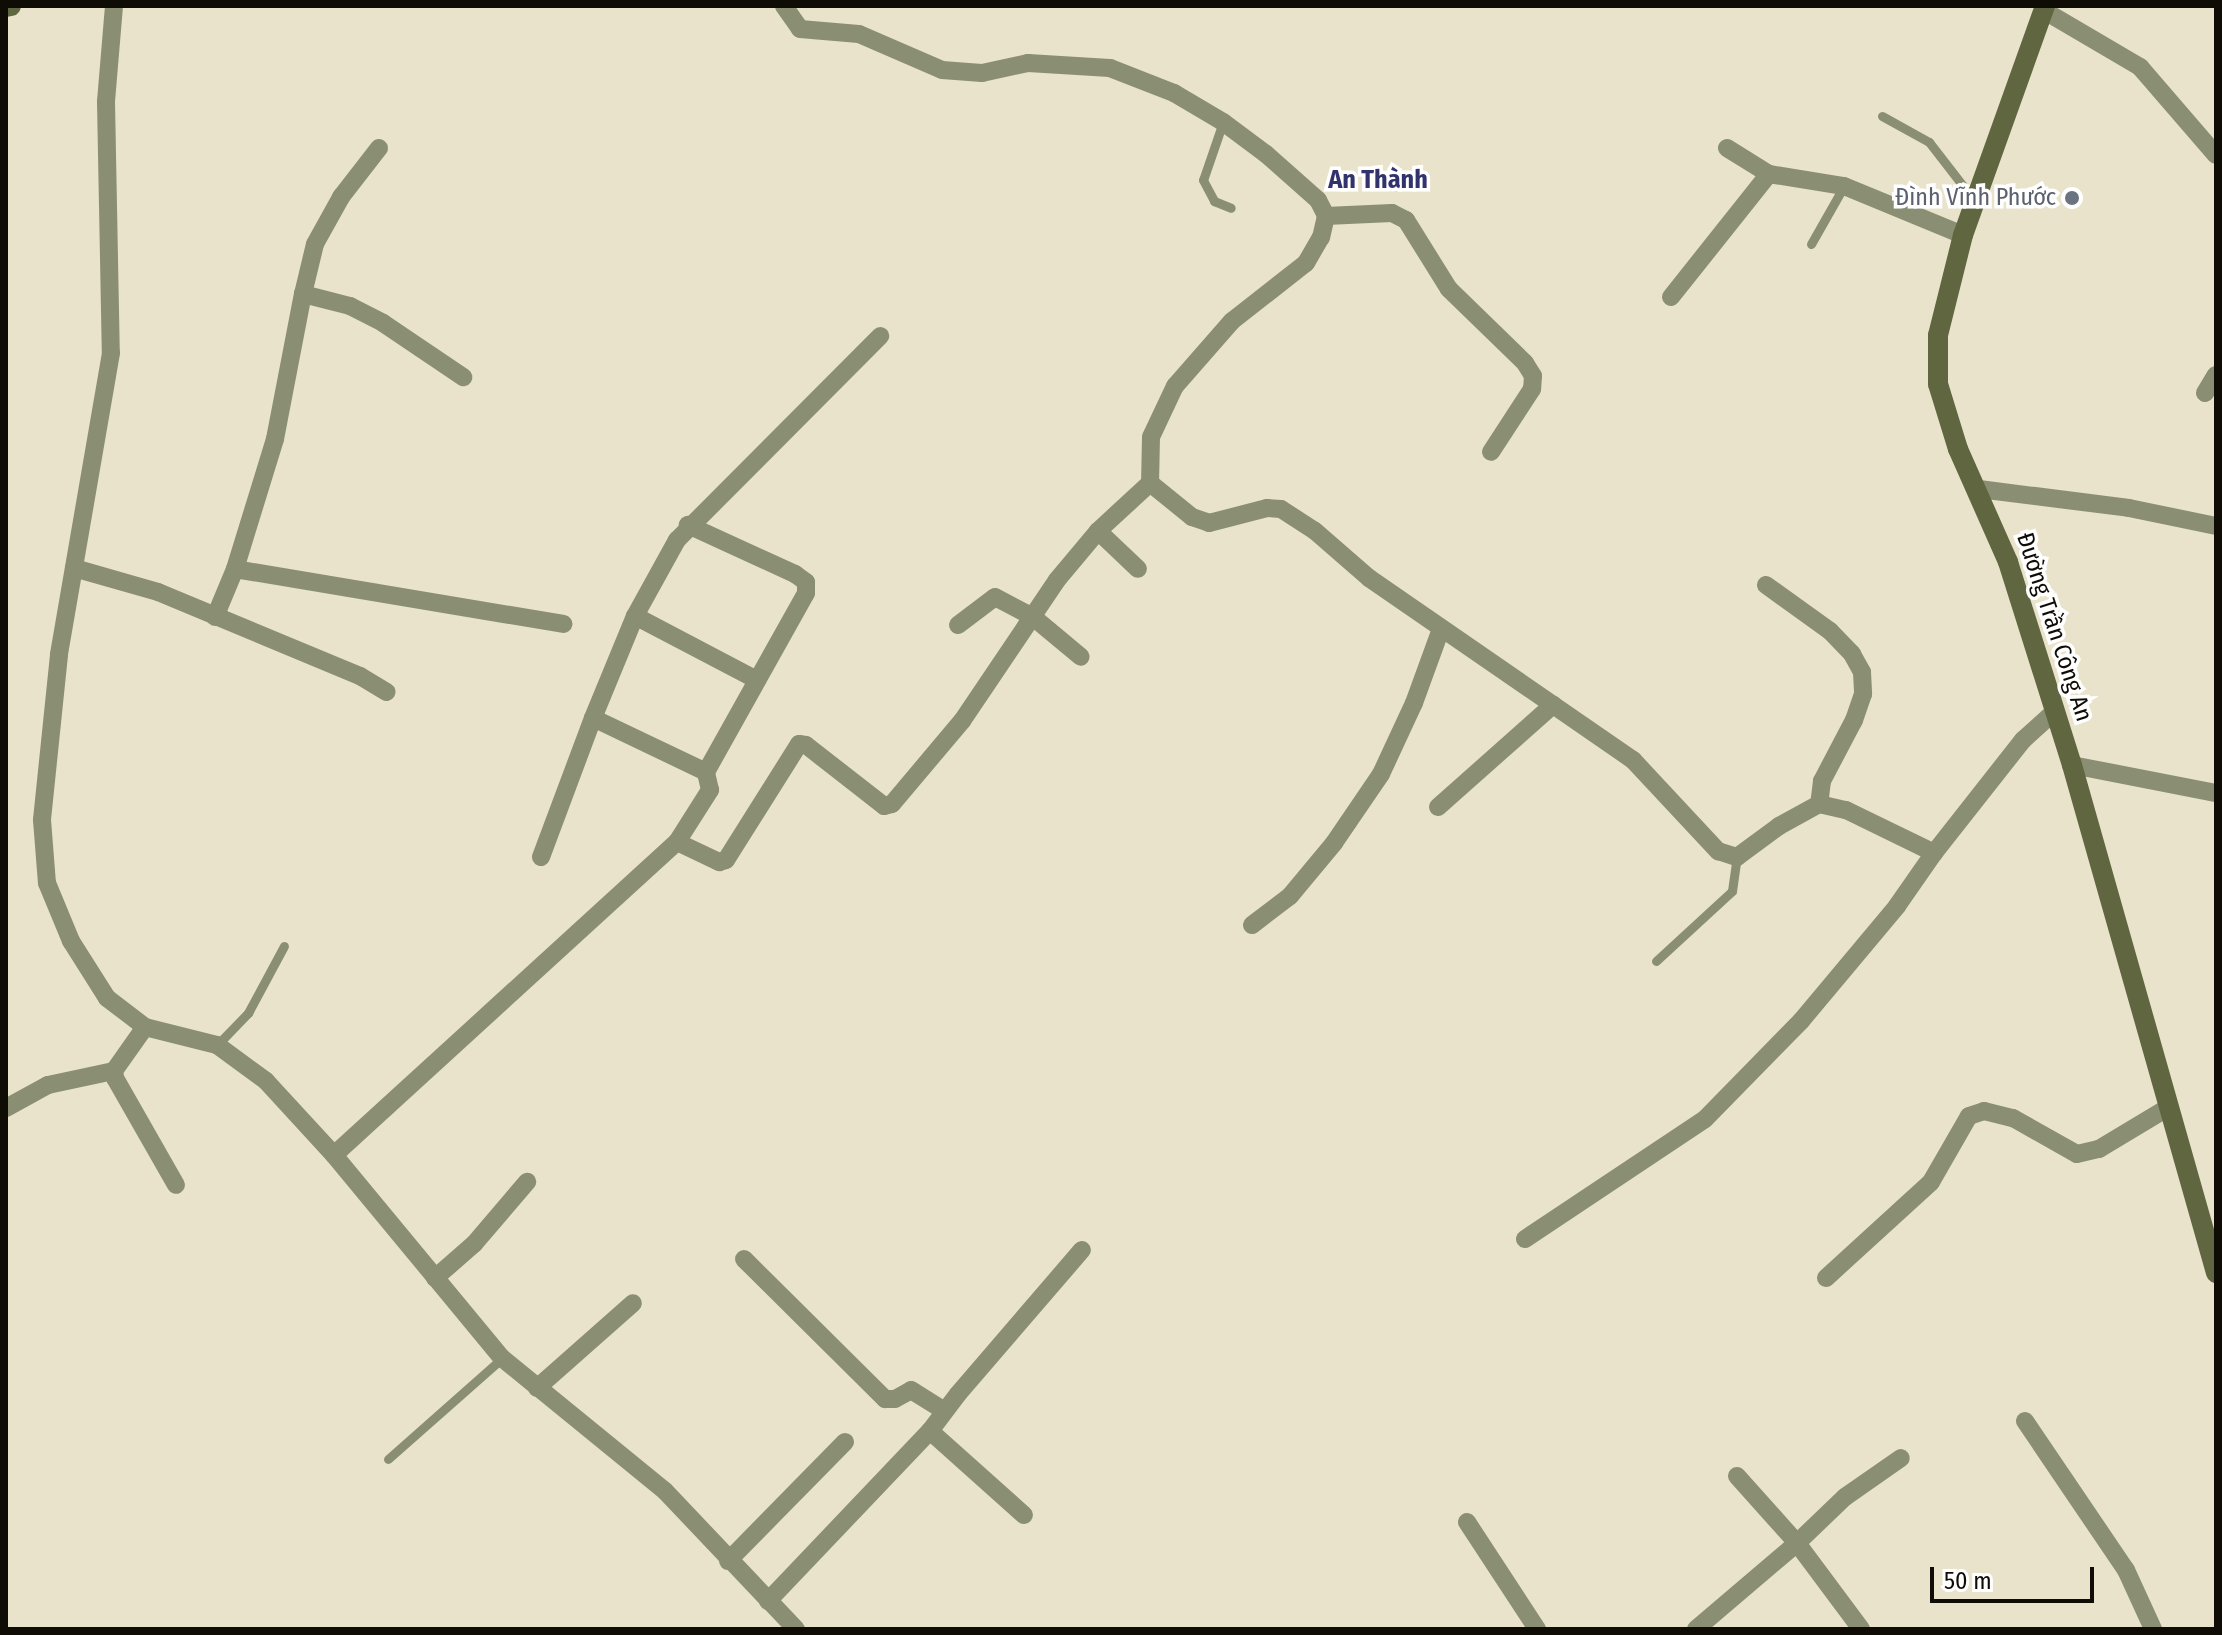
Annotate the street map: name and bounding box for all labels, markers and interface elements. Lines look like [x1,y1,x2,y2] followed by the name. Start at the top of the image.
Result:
[1328,164,1428,196] district label: An Thành
[1895,184,2056,212] place label: Đình Vĩnh Phước
[2063,189,2081,207] marker: Đình Vĩnh Phước
[2010,529,2098,725] street label: Đường Trần Công An
[1934,1551,2098,1601] scale bar
[1944,1567,1992,1595] text: 50 m

